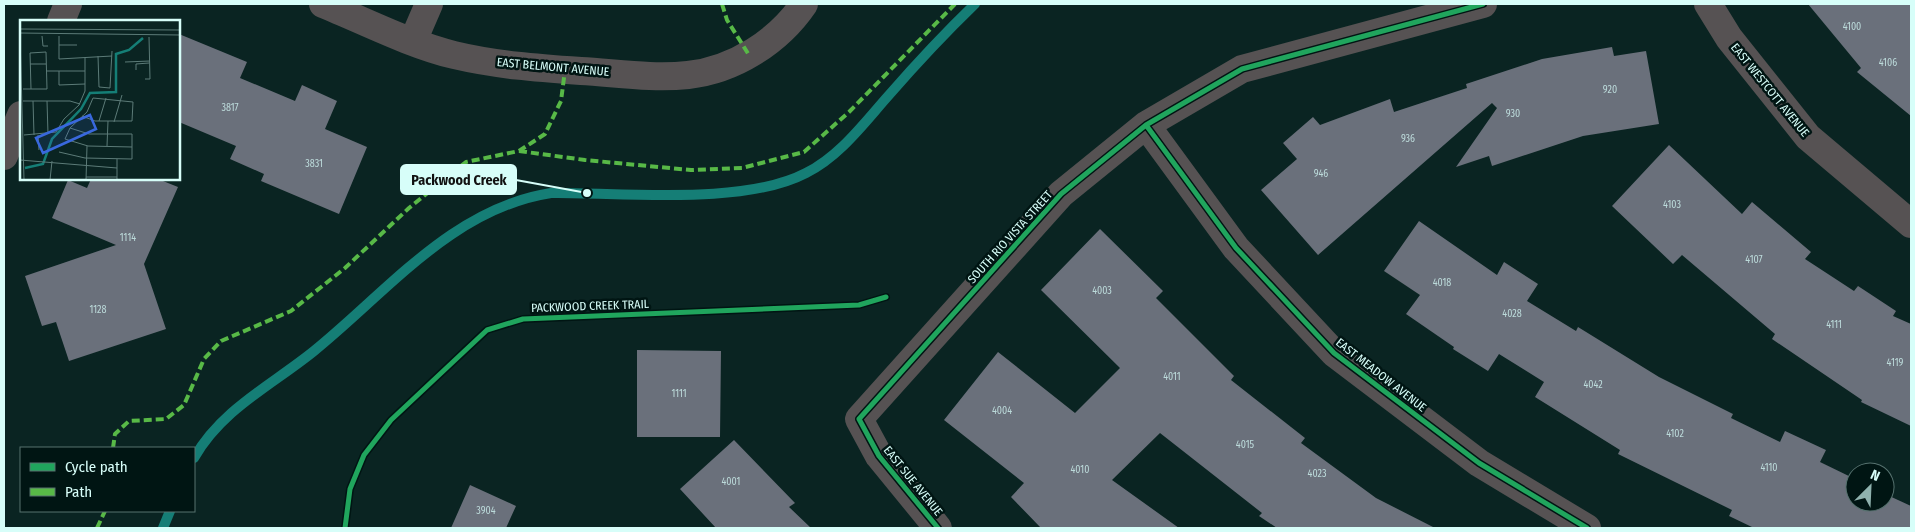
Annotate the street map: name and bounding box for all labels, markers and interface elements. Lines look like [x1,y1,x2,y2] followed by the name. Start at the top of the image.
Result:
[20,20,180,180] inset map
[1843,21,1861,33] house number: 4100
[1728,40,1812,140] street label: EAST WESTCOTT AVENUE
[496,55,610,79] street label: EAST BELMONT AVENUE
[1879,57,1897,69] house number: 4106
[1603,84,1617,96] house number: 920
[221,102,239,114] house number: 3817
[1506,108,1520,120] house number: 930
[1401,133,1415,145] house number: 936
[305,158,323,170] house number: 3831
[401,165,516,194] callout: Packwood Creek
[1314,168,1328,180] house number: 946
[411,172,508,189] text: Packwood Creek
[965,187,1056,286] street label: SOUTH RIO VISTA STREET
[1663,199,1681,211] house number: 4103
[120,232,136,244] house number: 1114
[1745,254,1763,266] house number: 4107
[1433,277,1451,289] house number: 4018
[1092,285,1112,297] house number: 4003
[531,297,650,315] street label: PACKWOOD CREEK TRAIL
[89,304,107,316] house number: 1128
[1502,308,1522,320] house number: 4028
[1826,319,1842,331] house number: 4111
[1333,335,1429,415] street label: EAST MEADOW AVENUE
[1887,357,1904,369] house number: 4119
[1163,371,1181,383] house number: 4011
[1583,379,1603,391] house number: 4042
[671,388,687,400] house number: 1111
[992,405,1012,417] house number: 4004
[1666,428,1684,440] house number: 4102
[1236,439,1255,451] house number: 4015
[881,443,946,519] street label: EAST SUE AVENUE
[20,447,195,512] legend
[65,458,128,476] text: Cycle path
[1760,462,1778,474] house number: 4110
[1845,462,1895,512] north arrow
[1071,464,1089,476] house number: 4010
[1868,466,1882,485] text: N
[1308,468,1327,480] house number: 4023
[722,476,740,488] house number: 4001
[65,483,92,501] text: Path
[476,505,496,517] house number: 3904

